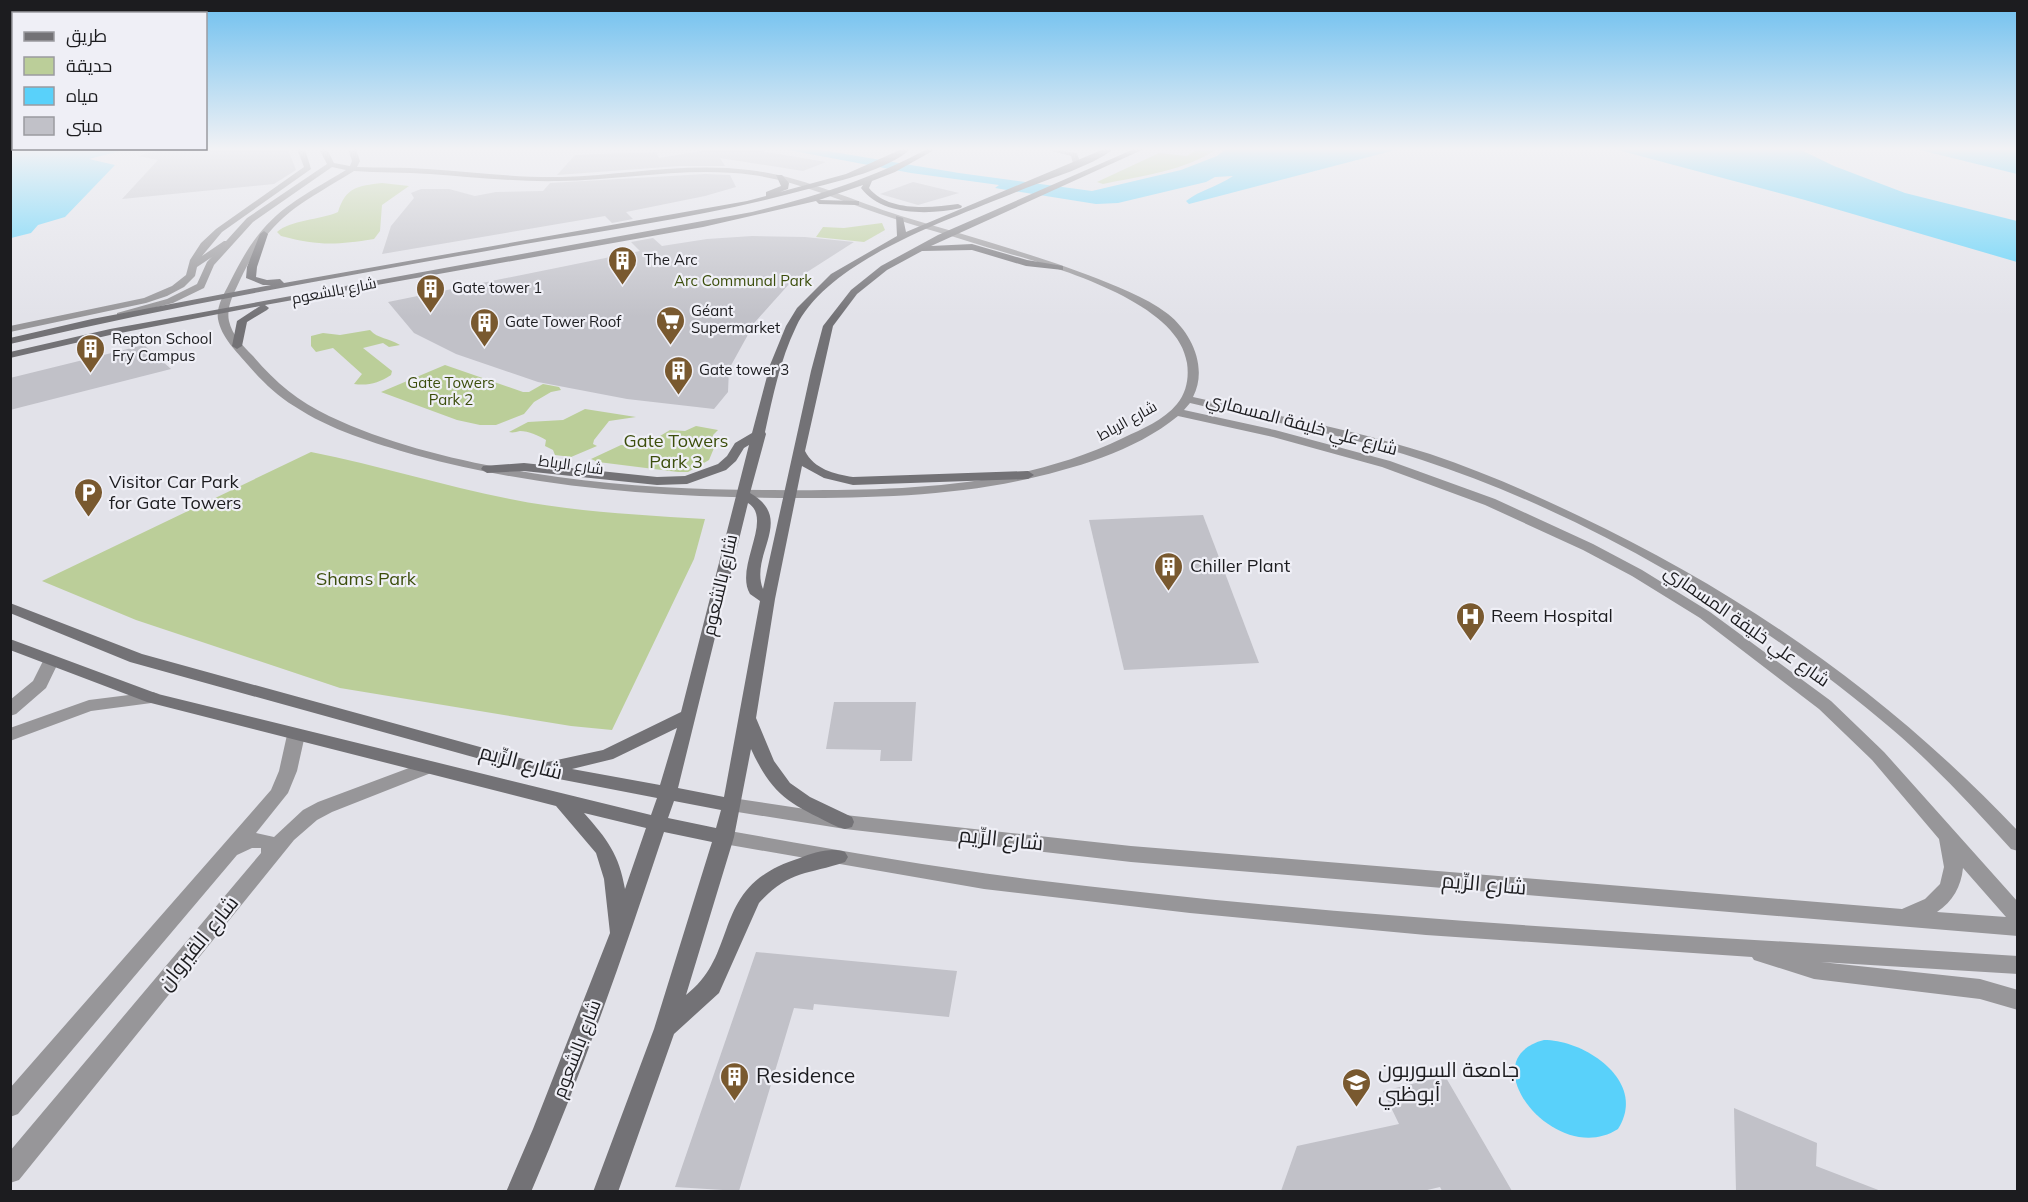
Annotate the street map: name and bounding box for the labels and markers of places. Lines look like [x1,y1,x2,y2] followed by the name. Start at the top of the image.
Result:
[607,244,639,286] building icon: The Arc
[644,250,698,269] place label: The Arc
[415,272,447,314] building icon: Gate tower 1
[452,278,542,297] place label: Gate tower 1
[691,301,780,337] place label: Géant Supermarket
[654,304,686,346] supermarket icon: Géant Supermarket
[468,306,500,348] building icon: Gate Tower Roof
[505,312,622,331] place label: Gate Tower Roof
[112,329,212,365] place label: Repton School Fry Campus
[75,332,107,374] building icon: Repton School Fry Campus
[662,354,694,396] building icon: Gate tower 3
[699,360,789,379] place label: Gate tower 3
[109,470,241,514] place label: Visitor Car Park for Gate Towers
[72,476,104,518] parking icon: Visitor Car Park for Gate Towers
[1153,550,1185,592] building icon: Chiller Plant
[1190,554,1290,577] place label: Chiller Plant
[1454,600,1486,642] hospital icon: Reem Hospital
[1491,604,1613,627] place label: Reem Hospital
[1378,1056,1519,1110] place label: جامعة السوربون أبوظبي
[719,1060,751,1102] building icon: Residence
[756,1062,855,1088] place label: Residence
[1341,1066,1373,1108] school or university icon: جامعة السوربون أبوظبي

